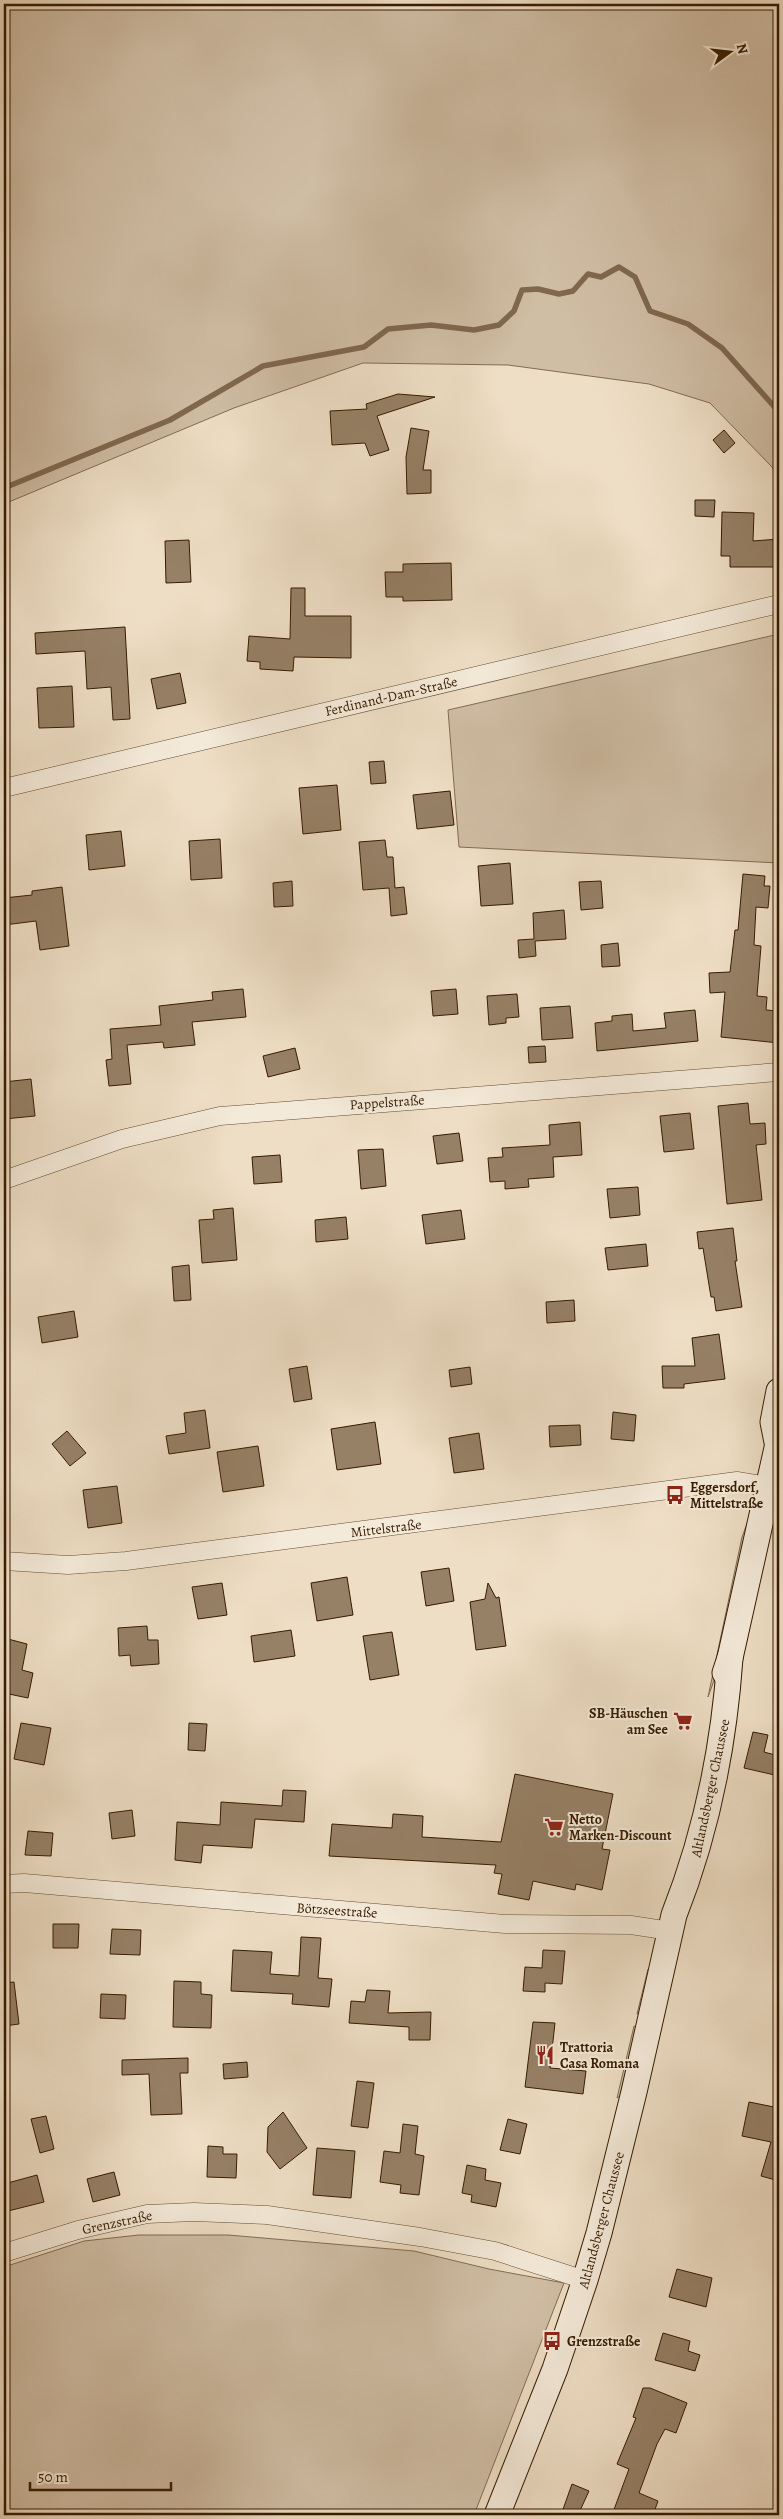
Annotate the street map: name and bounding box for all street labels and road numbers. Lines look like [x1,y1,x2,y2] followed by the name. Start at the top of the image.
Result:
[323,672,459,721] street label: Ferdinand-Dam-Straße
[349,1090,425,1115] street label: Pappelstraße
[350,1515,423,1542] street label: Mittelstraße
[686,1717,734,1860] street label: Altlandsberger Chaussee
[296,1898,378,1923] street label: Bötzseestraße
[574,2150,629,2292] street label: Altlandsberger Chaussee
[80,2206,154,2239] street label: Grenzstraße

